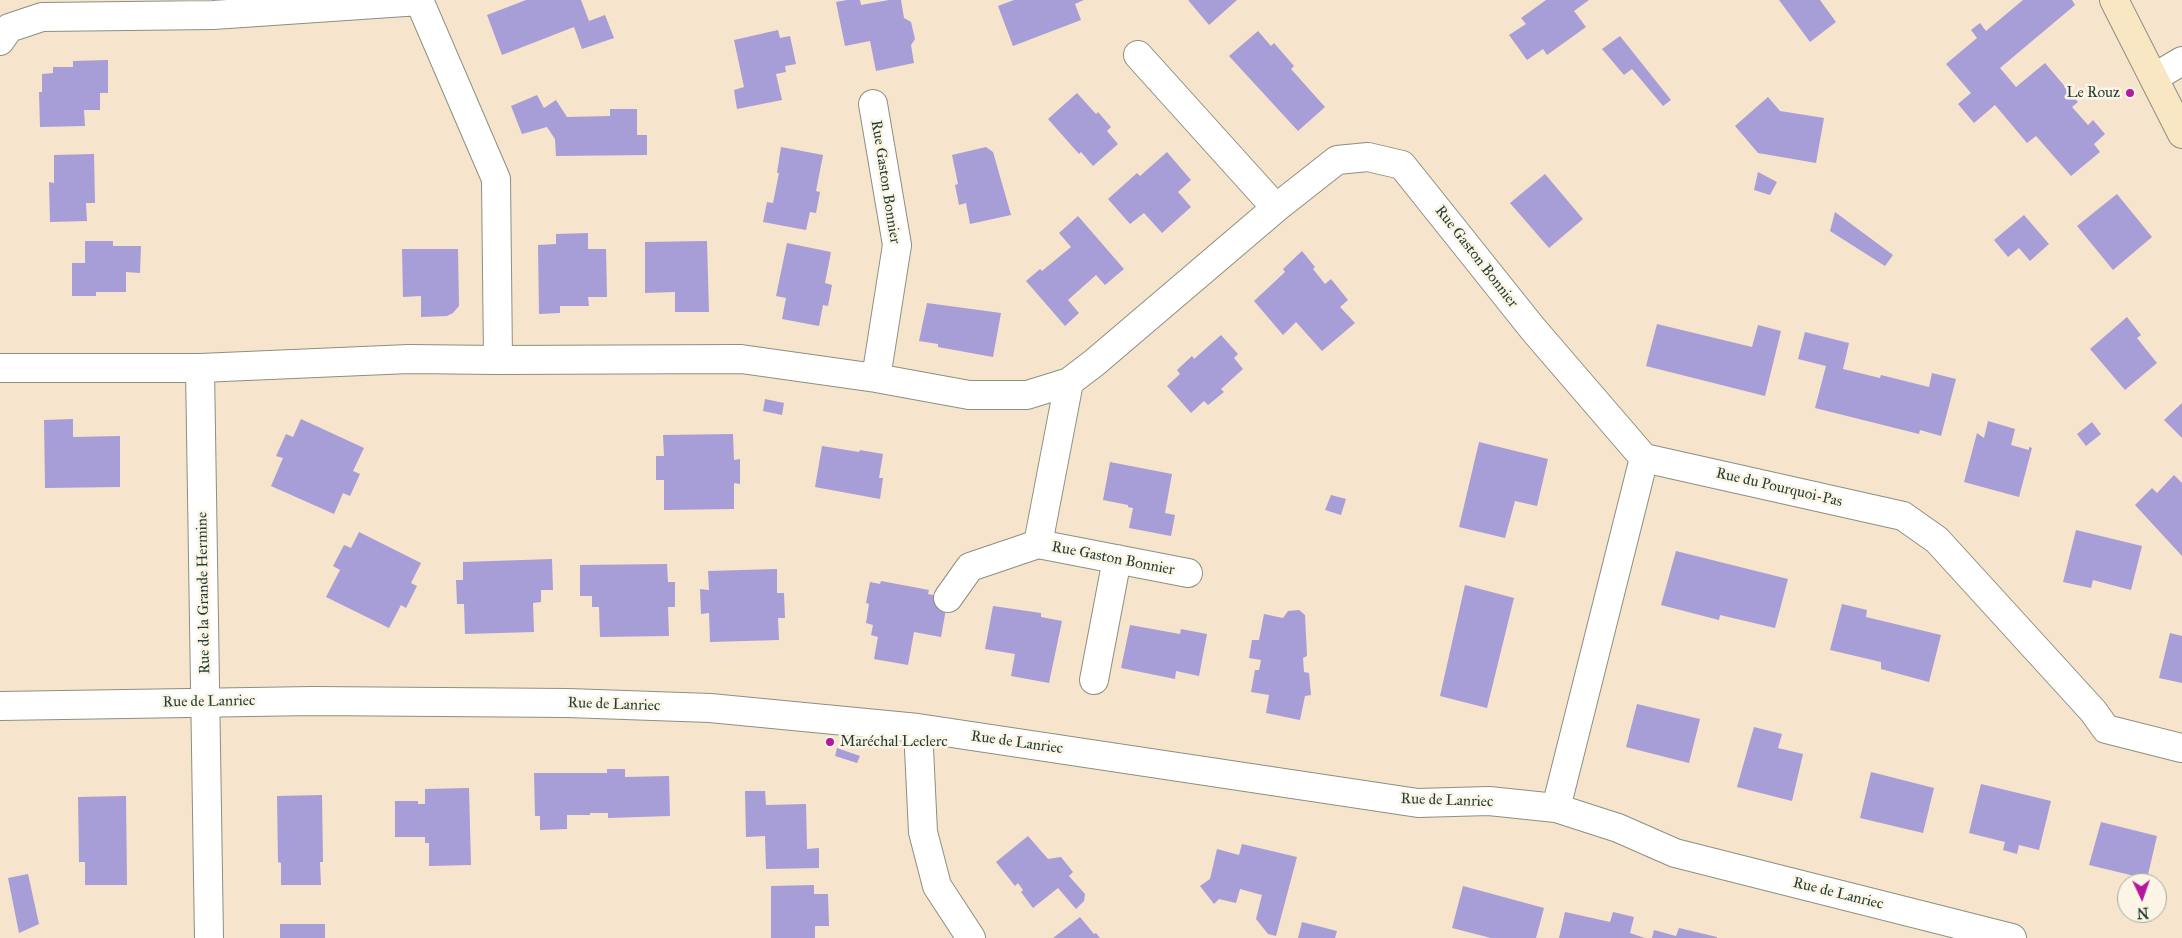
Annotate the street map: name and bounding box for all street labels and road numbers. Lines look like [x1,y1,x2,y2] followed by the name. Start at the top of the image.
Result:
[866,119,904,245] street label: Rue Gaston Bonnier
[1431,202,1521,312] street label: Rue Gaston Bonnier
[1714,465,1844,511] street label: Rue du Pourquoi-Pas
[194,512,214,674] street label: Rue de la Grande Hermine
[1050,538,1176,580] street label: Rue Gaston Bonnier
[163,692,255,712] street label: Rue de Lanriec
[567,694,661,716] street label: Rue de Lanriec
[970,728,1064,758] street label: Rue de Lanriec
[1400,790,1494,812] street label: Rue de Lanriec
[1791,874,1885,914] street label: Rue de Lanriec

